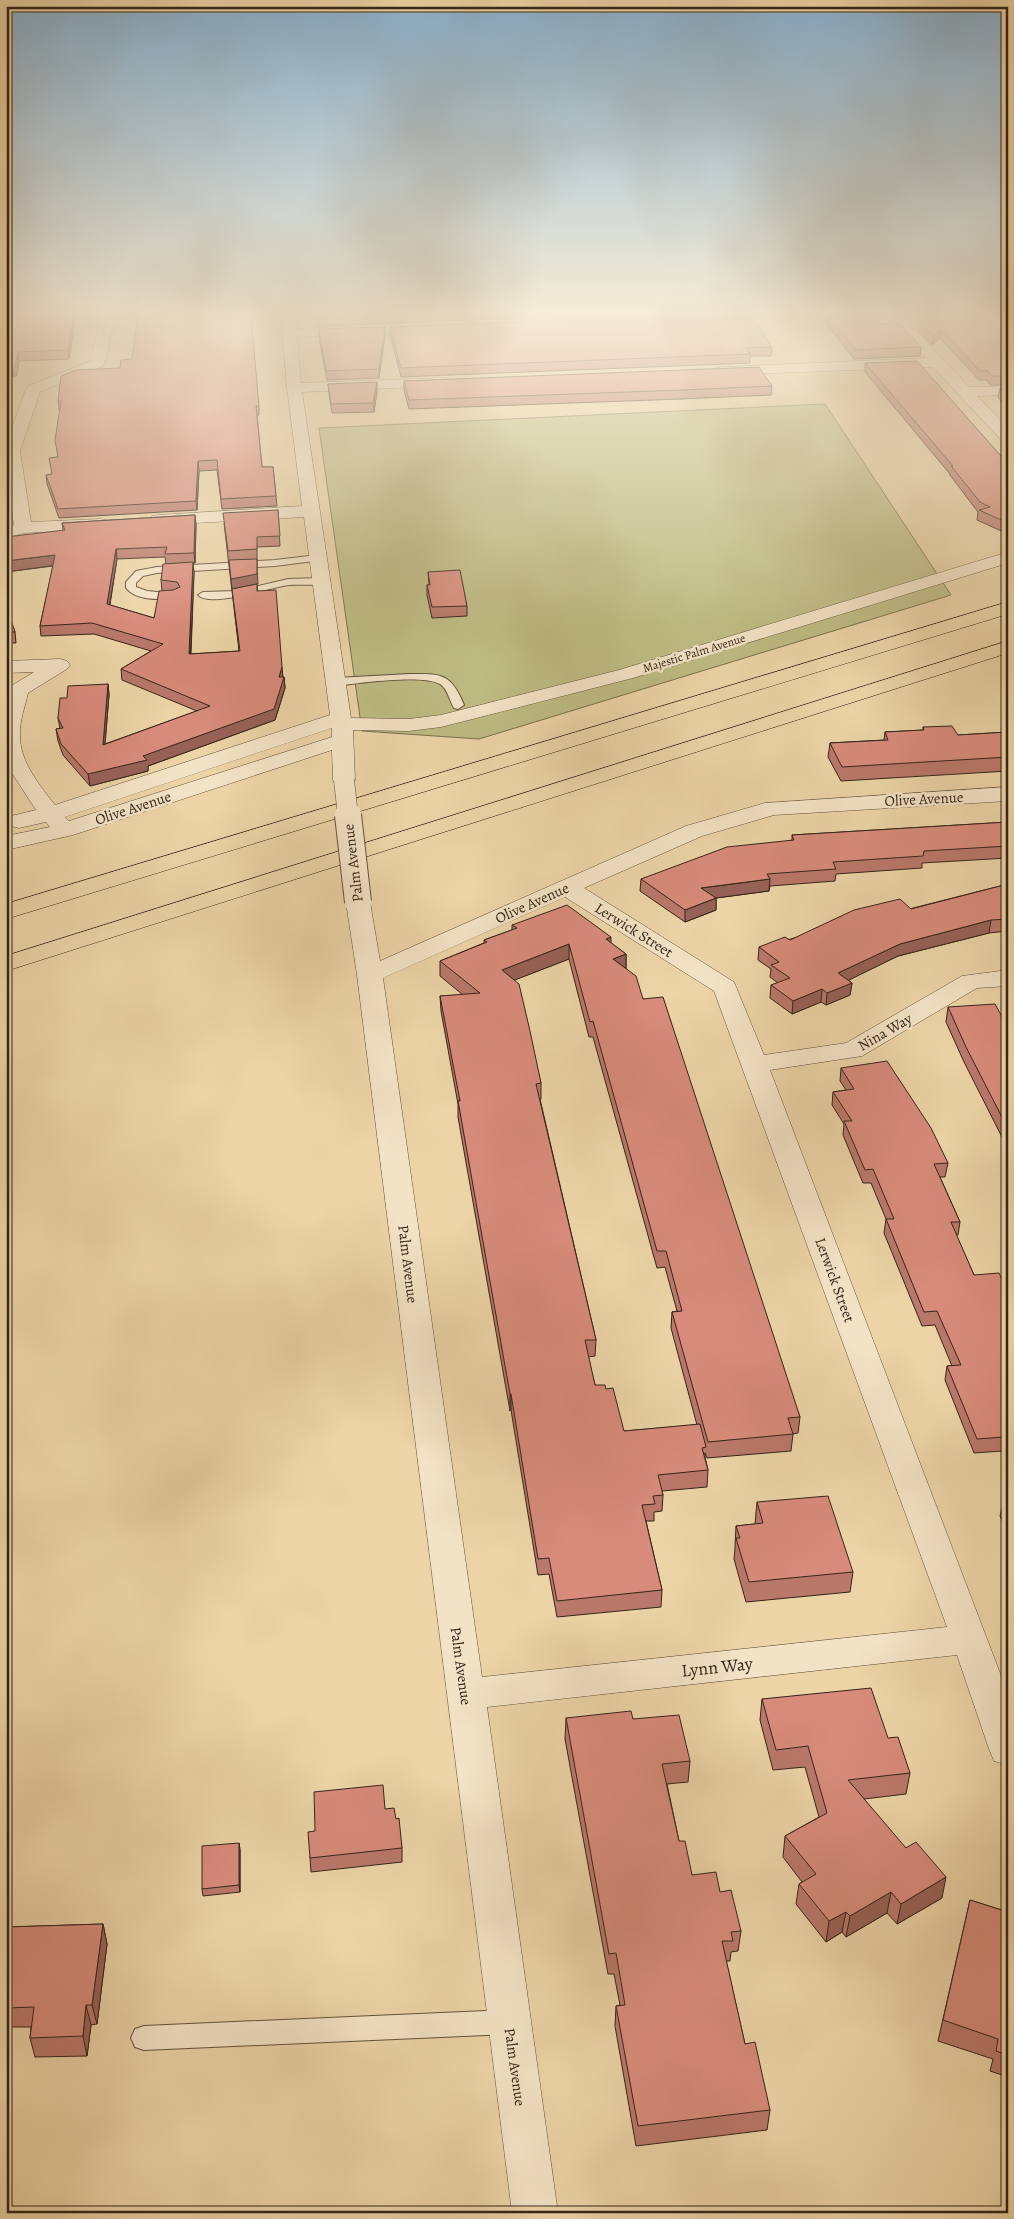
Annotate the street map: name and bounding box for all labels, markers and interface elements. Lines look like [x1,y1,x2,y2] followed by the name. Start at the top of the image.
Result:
[641,630,747,676] street label: Majestic Palm Avenue
[92,786,174,830] street label: Olive Avenue
[884,787,964,811] street label: Olive Avenue
[338,822,368,903] street label: Palm Avenue
[492,878,572,928] street label: Olive Avenue
[591,898,677,962] street label: Lerwick Street
[854,1008,916,1055] street label: Nina Way
[393,1224,423,1305] street label: Palm Avenue
[810,1235,860,1325] street label: Lerwick Street
[446,1626,476,1707] street label: Palm Avenue
[680,1651,755,1683] street label: Lynn Way
[500,2027,530,2108] street label: Palm Avenue

